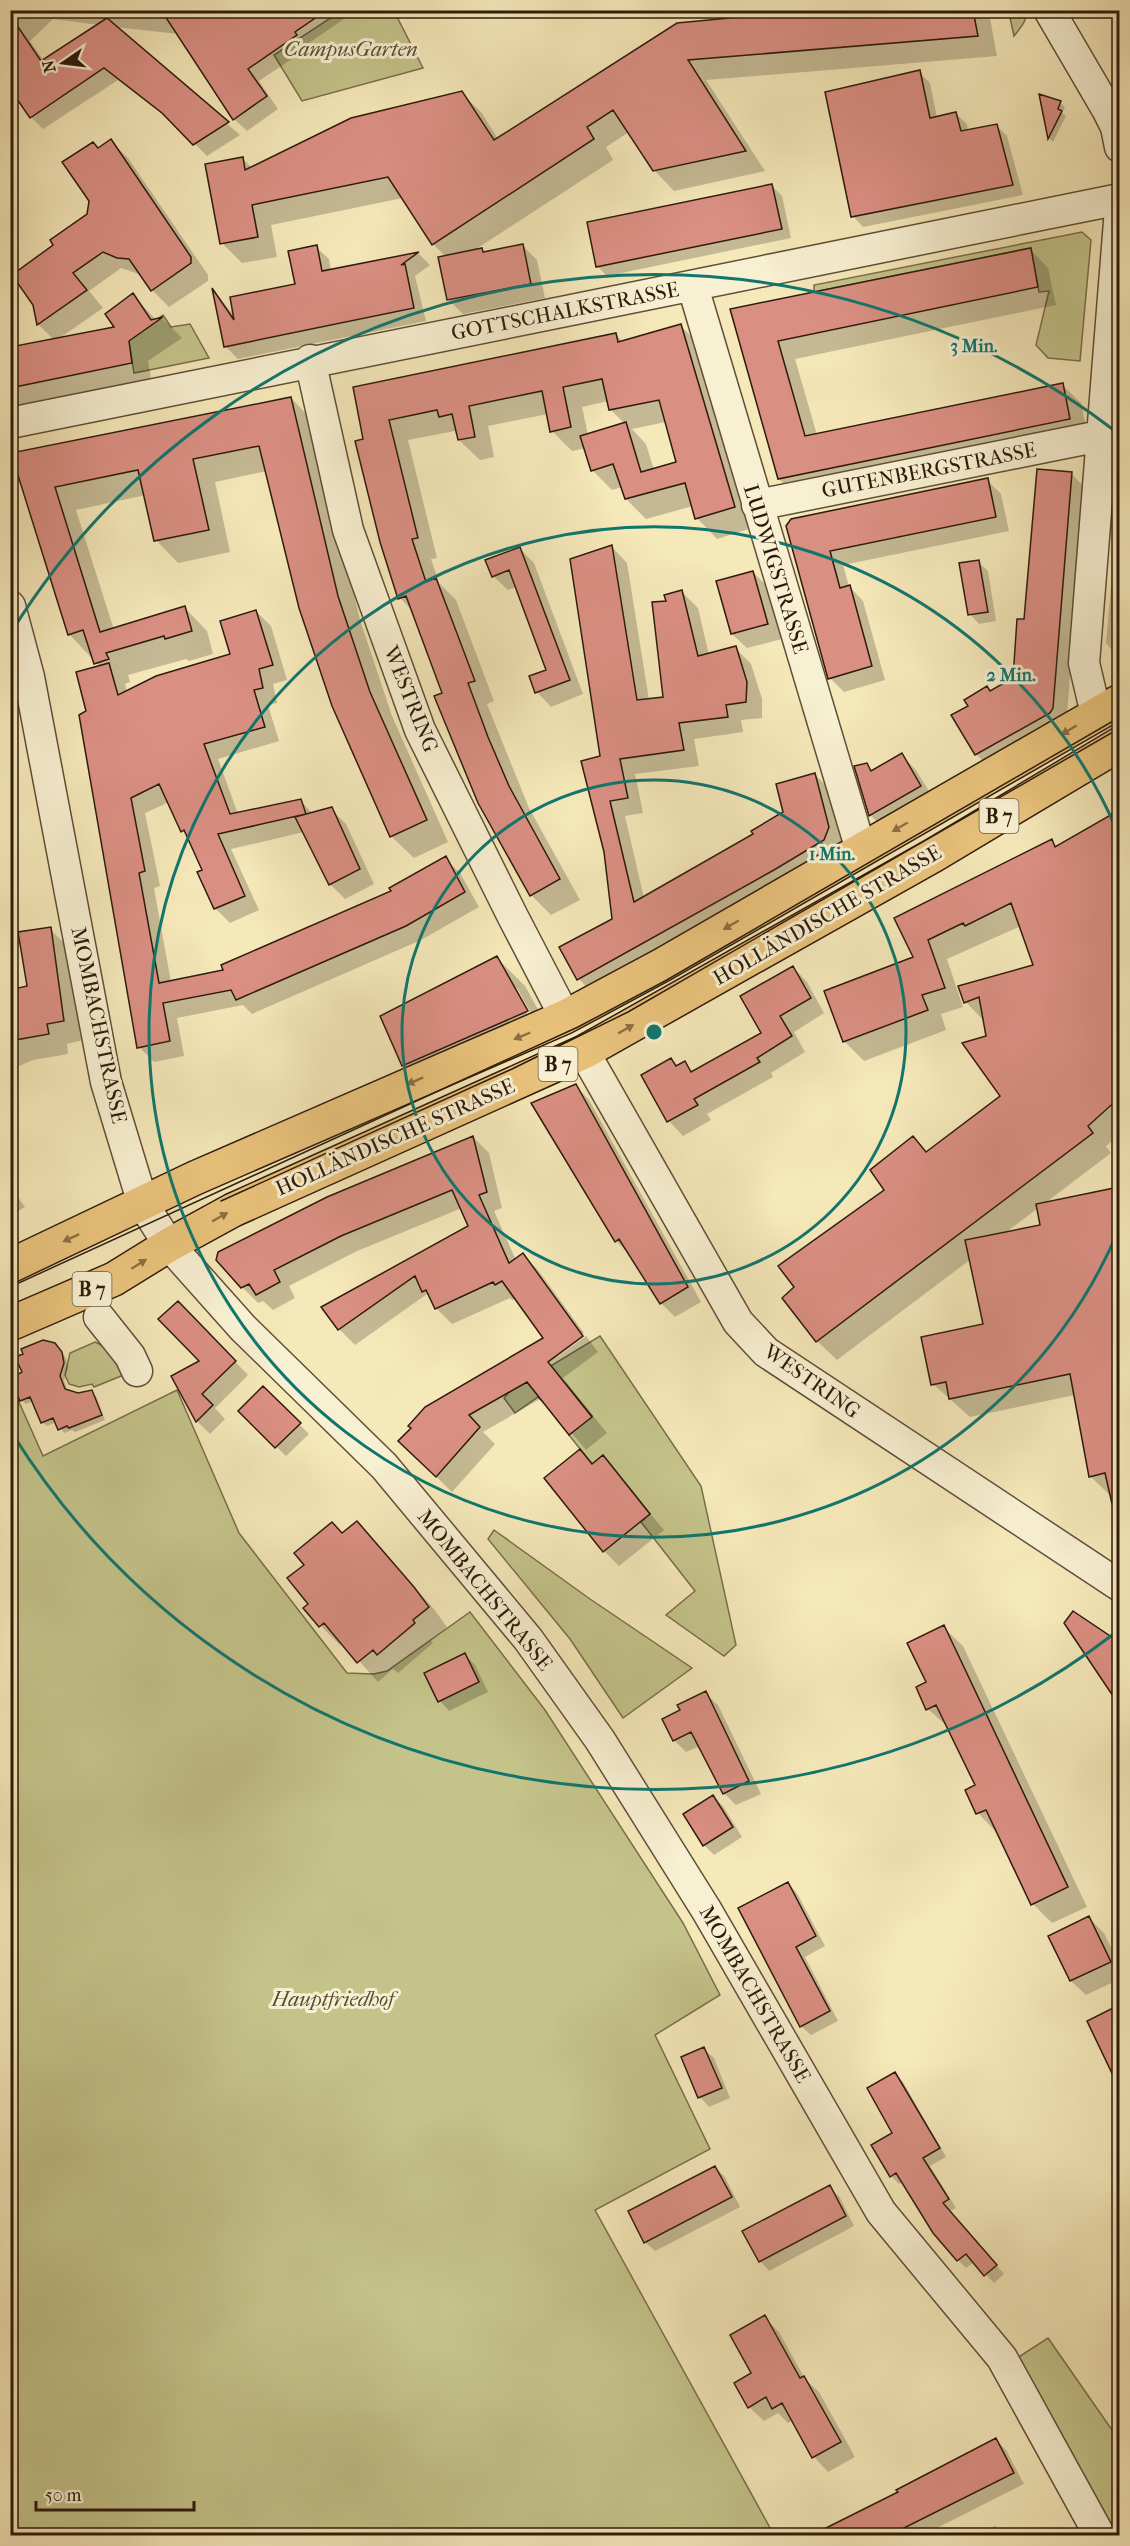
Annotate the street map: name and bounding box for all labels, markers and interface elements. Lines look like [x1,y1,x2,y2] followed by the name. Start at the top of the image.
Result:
[33,33,93,93] north arrow
[284,37,418,61] park label: CampusGarten
[38,57,60,75] text: N
[449,277,681,345] street label: GOTTSCHALKSTRASSE
[951,336,998,357] text: 3 Min.
[820,437,1039,503] street label: GUTENBERGSTRASSE
[739,481,813,657] street label: LUDWIGSTRASSE
[378,641,443,756] street label: WESTRING
[987,665,1036,686] text: 2 Min.
[1060,725,1077,735] one-way arrow
[980,799,1018,833] road number: B 7
[892,822,908,833] one-way arrow
[709,840,945,990] street label: HOLLÄNDISCHE STRASSE
[809,844,856,865] text: 1 Min.
[722,920,739,930] one-way arrow
[66,924,132,1126] street label: MOMBACHSTRASSE
[644,1022,664,1042] centre of rings
[617,1024,634,1034] one-way arrow
[513,1031,530,1040] one-way arrow
[538,1047,578,1081] road number: B 7
[272,1073,518,1201] street label: HOLLÄNDISCHE STRASSE
[407,1077,424,1086] one-way arrow
[212,1213,229,1223] one-way arrow
[62,1233,79,1242] one-way arrow
[131,1258,147,1269] one-way arrow
[72,1272,112,1306] road number: B 7
[758,1338,865,1423] street label: WESTRING
[413,1505,558,1676] street label: MOMBACHSTRASSE
[694,1901,816,2087] street label: MOMBACHSTRASSE
[271,1987,399,2011] park label: Hauptfriedhof
[36,2474,194,2512] scale bar
[45,2485,82,2506] text: 50 m

